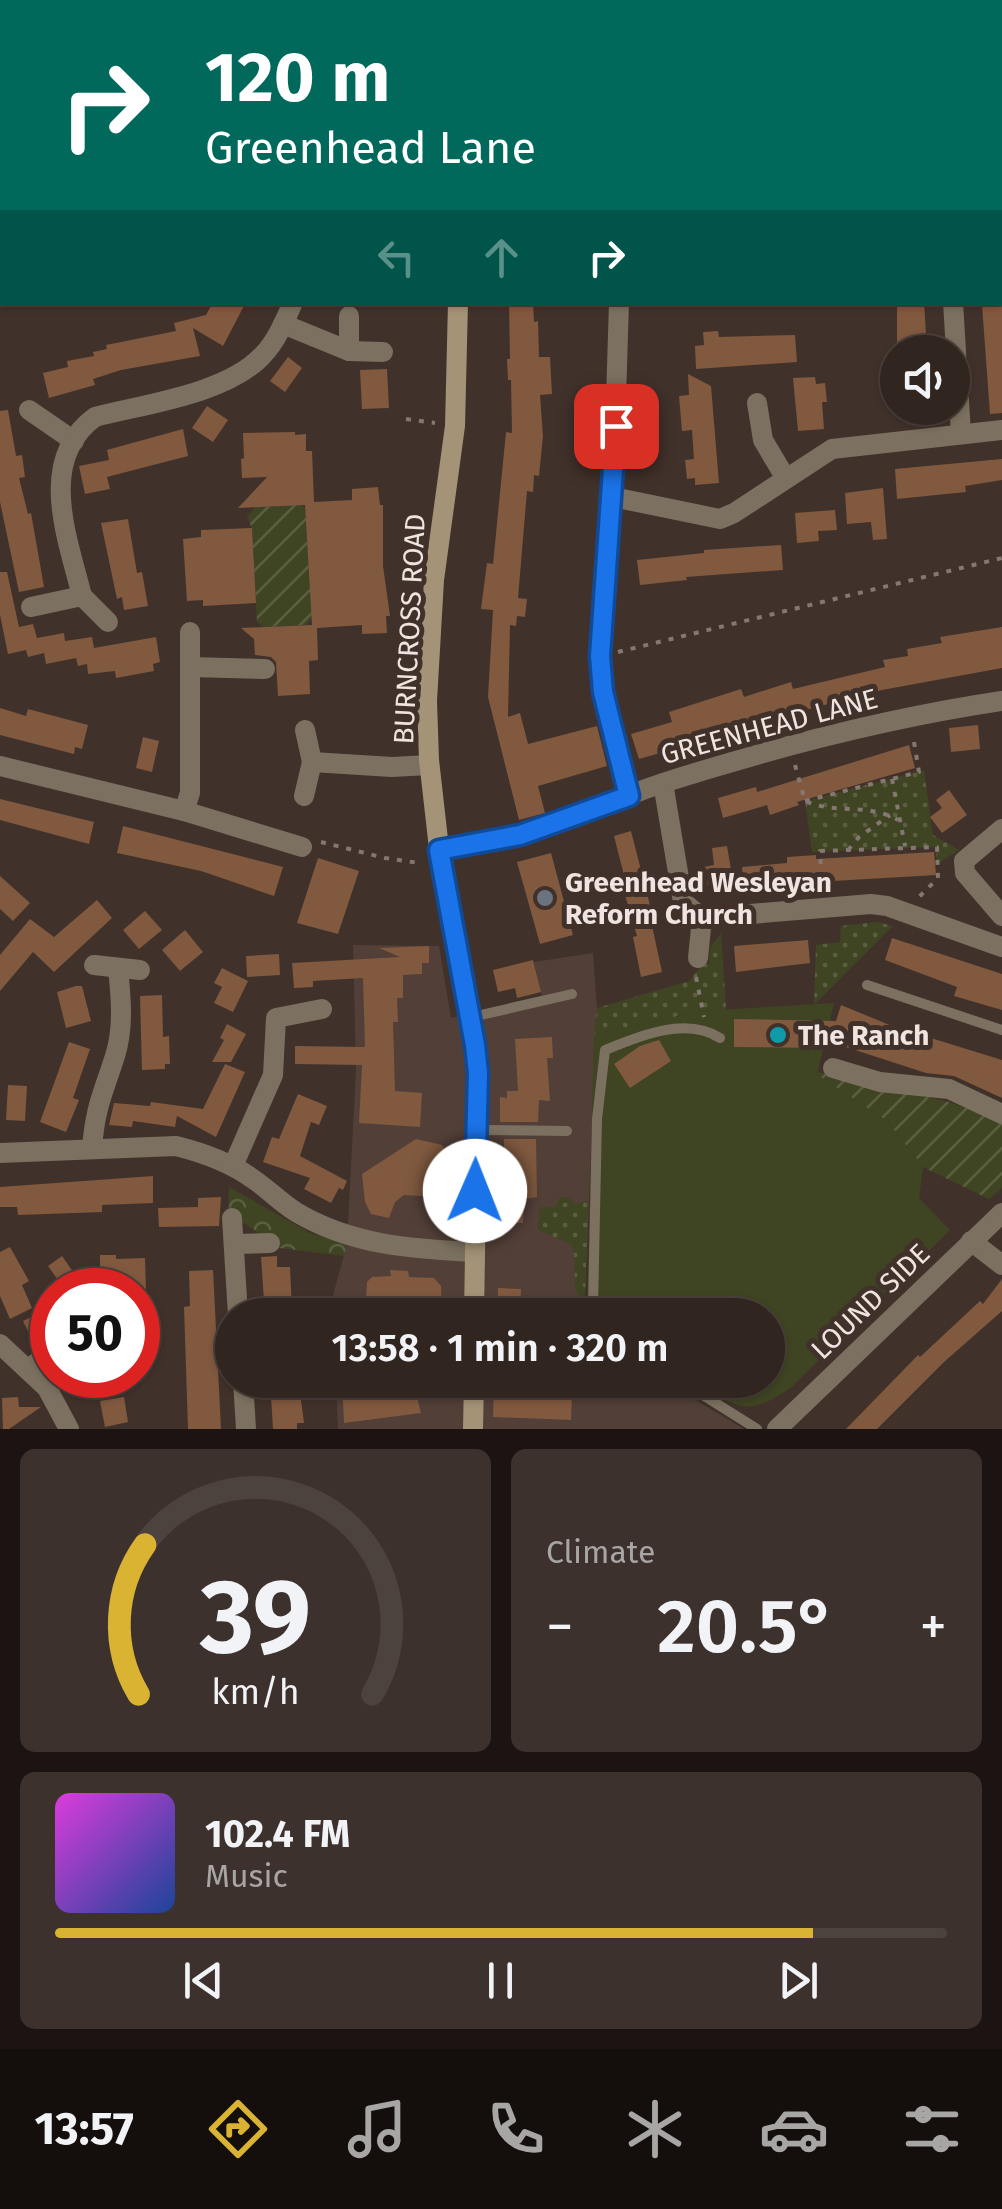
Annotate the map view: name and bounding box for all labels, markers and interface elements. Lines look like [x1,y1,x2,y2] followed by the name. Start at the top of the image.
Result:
[205,36,390,120] text: 120 m
[40,40,170,170] icon: right
[205,121,536,175] text: Greenhead Lane
[369,230,424,285] icon: left
[474,230,529,285] icon: ahead
[579,230,634,285] icon: right
[880,335,970,425] map controls
[880,335,970,425] button: sound
[574,384,659,469] pin
[589,399,644,454] icon: arrive
[387,513,432,745] street label: BURNCROSS ROAD
[657,682,881,771] street label: GREENHEAD LANE
[565,866,832,931] place label: Greenhead Wesleyan Reform Church
[534,887,556,909] marker: Greenhead Wesleyan Reform Church
[798,1019,929,1052] place label: The Ranch
[767,1024,789,1046] marker: The Ranch
[423,1139,527,1243] position arrow
[804,1237,936,1366] street label: LOUND SIDE
[30,1268,160,1398] speed limit sign: 50
[331,1325,669,1371] text: 13:58 · 1 min · 320 m
[546,1533,655,1571] text: Climate
[199,1555,311,1680] text: 39
[657,1582,836,1672] text: 20.5°
[546,1594,574,1660] text: −
[920,1594,947,1660] text: +
[211,1671,300,1713] text: km/h
[205,1811,350,1857] text: 102.4 FM
[205,1857,288,1895] text: Music
[176,1953,231,2008] icon: previous
[473,1953,528,2008] icon: pause
[771,1953,826,2008] icon: next
[203,2094,273,2164] icon: directions
[342,2094,412,2164] icon: music
[481,2094,551,2164] icon: phone
[620,2094,690,2164] icon: climate
[759,2094,829,2164] icon: car
[897,2094,967,2164] icon: filters
[34,2102,134,2156] text: 13:57

